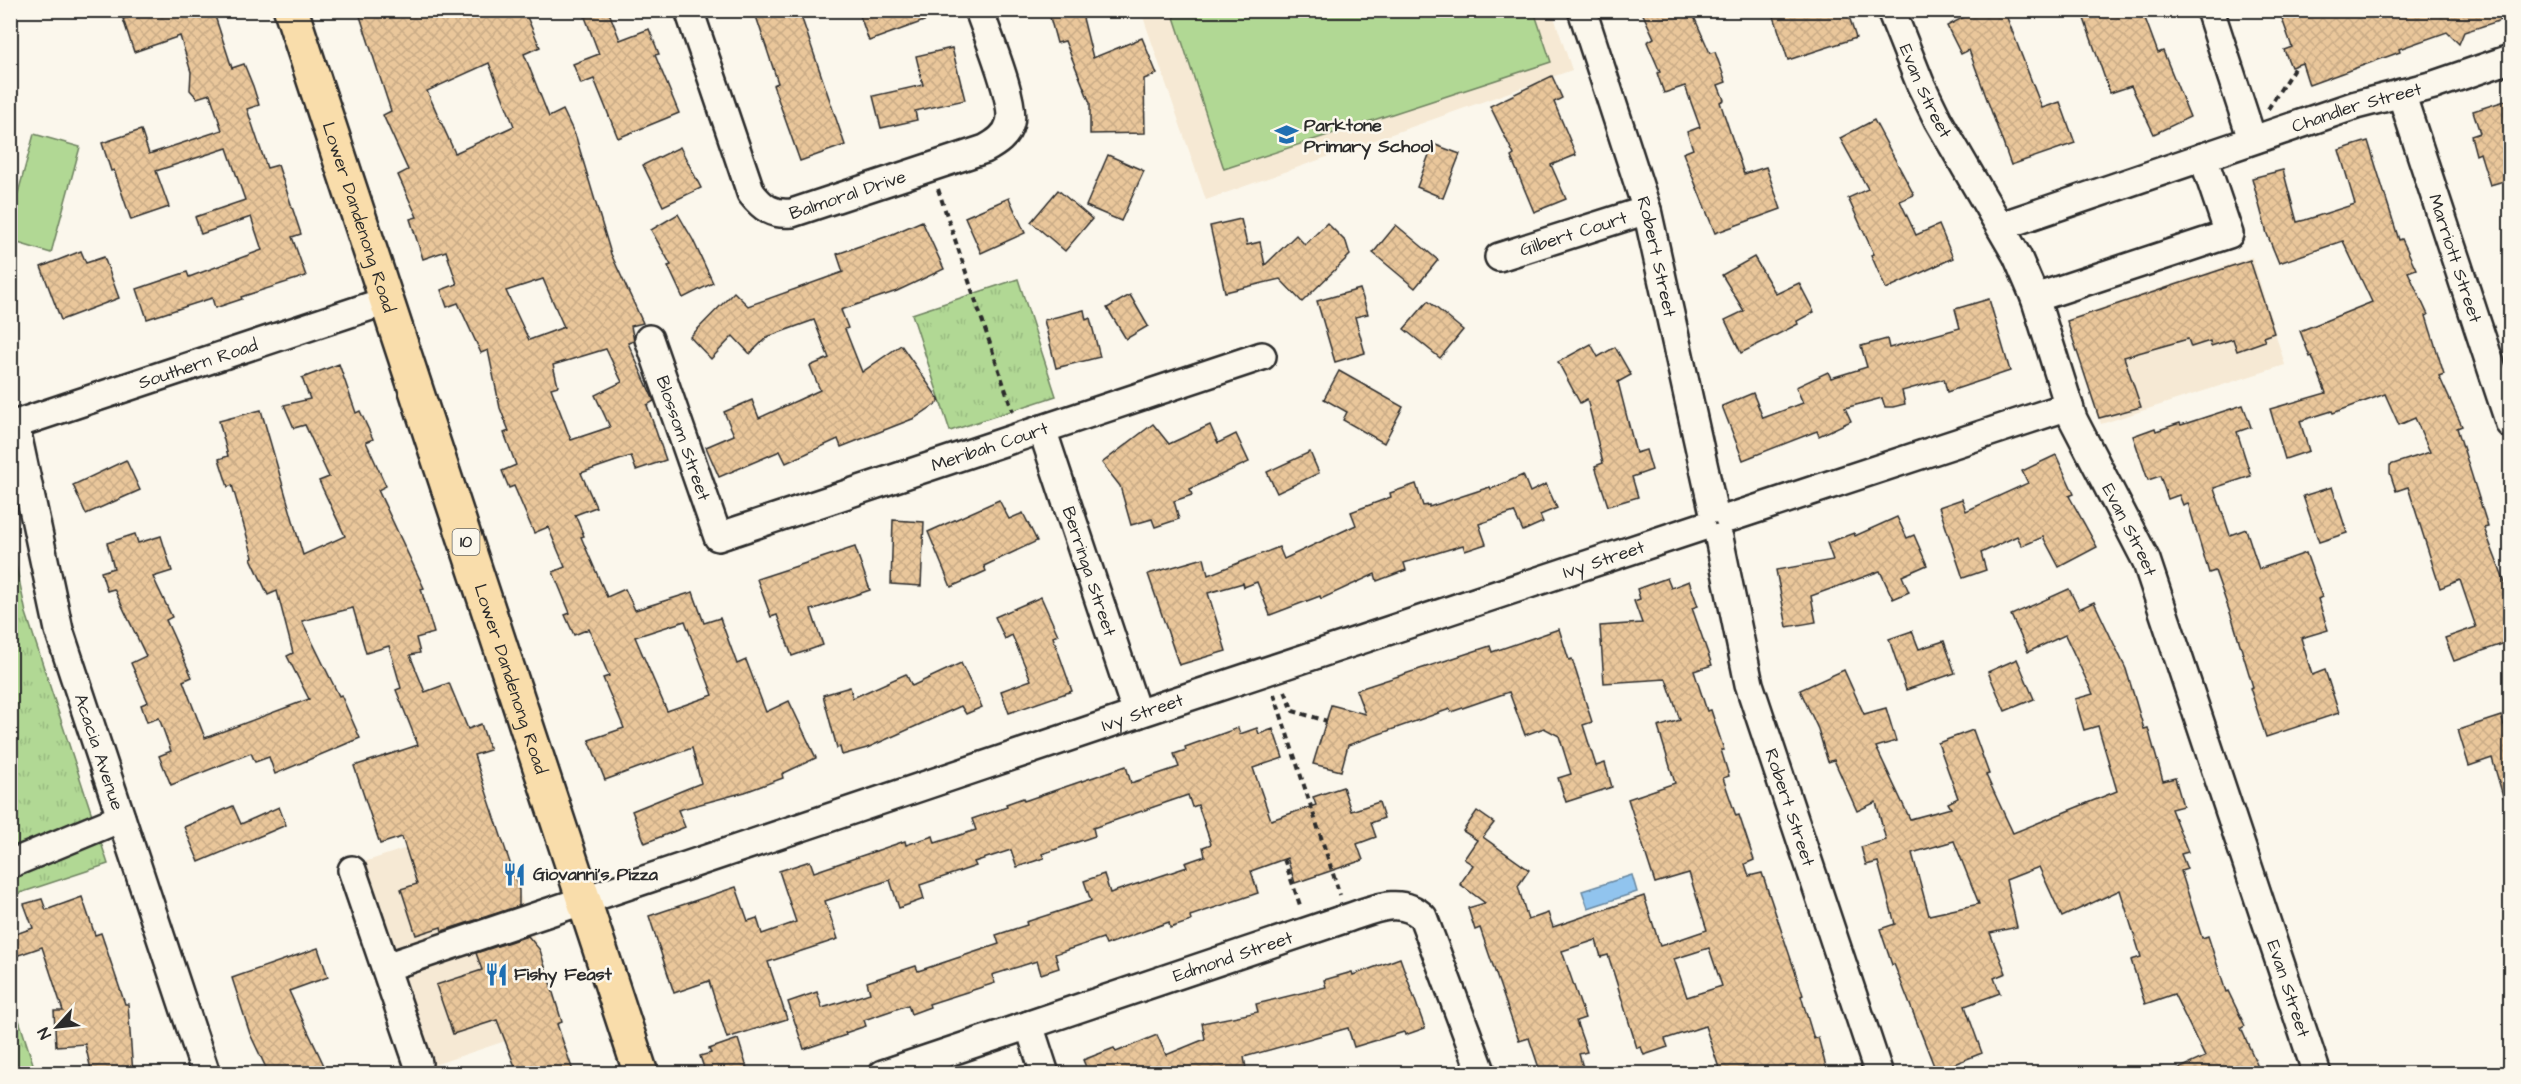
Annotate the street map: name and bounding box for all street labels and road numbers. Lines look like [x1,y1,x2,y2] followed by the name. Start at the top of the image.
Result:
[1893,40,1959,143] street label: Evan Street
[2288,76,2425,139] street label: Chandler Street
[316,119,402,315] street label: Lower Dandenong Road
[786,164,909,226] street label: Balmoral Drive
[2423,191,2489,327] street label: Marriott Street
[1631,193,1683,320] street label: Robert Street
[1516,204,1631,262] street label: Gilbert Court
[135,332,261,395] street label: Southern Road
[650,372,717,505] street label: Blossom Street
[928,415,1052,478] street label: Meribah Court
[2096,479,2163,580] street label: Evan Street
[1056,503,1123,640] street label: Berringa Street
[452,529,480,555] road number: 10
[1559,534,1648,585] street label: Ivy Street
[468,580,554,777] street label: Lower Dandenong Road
[1098,687,1187,738] street label: Ivy Street
[68,690,130,814] street label: Acacia Avenue
[1759,745,1822,870] street label: Robert Street
[1170,924,1297,988] street label: Edmond Street
[2261,937,2317,1041] street label: Evan Street

